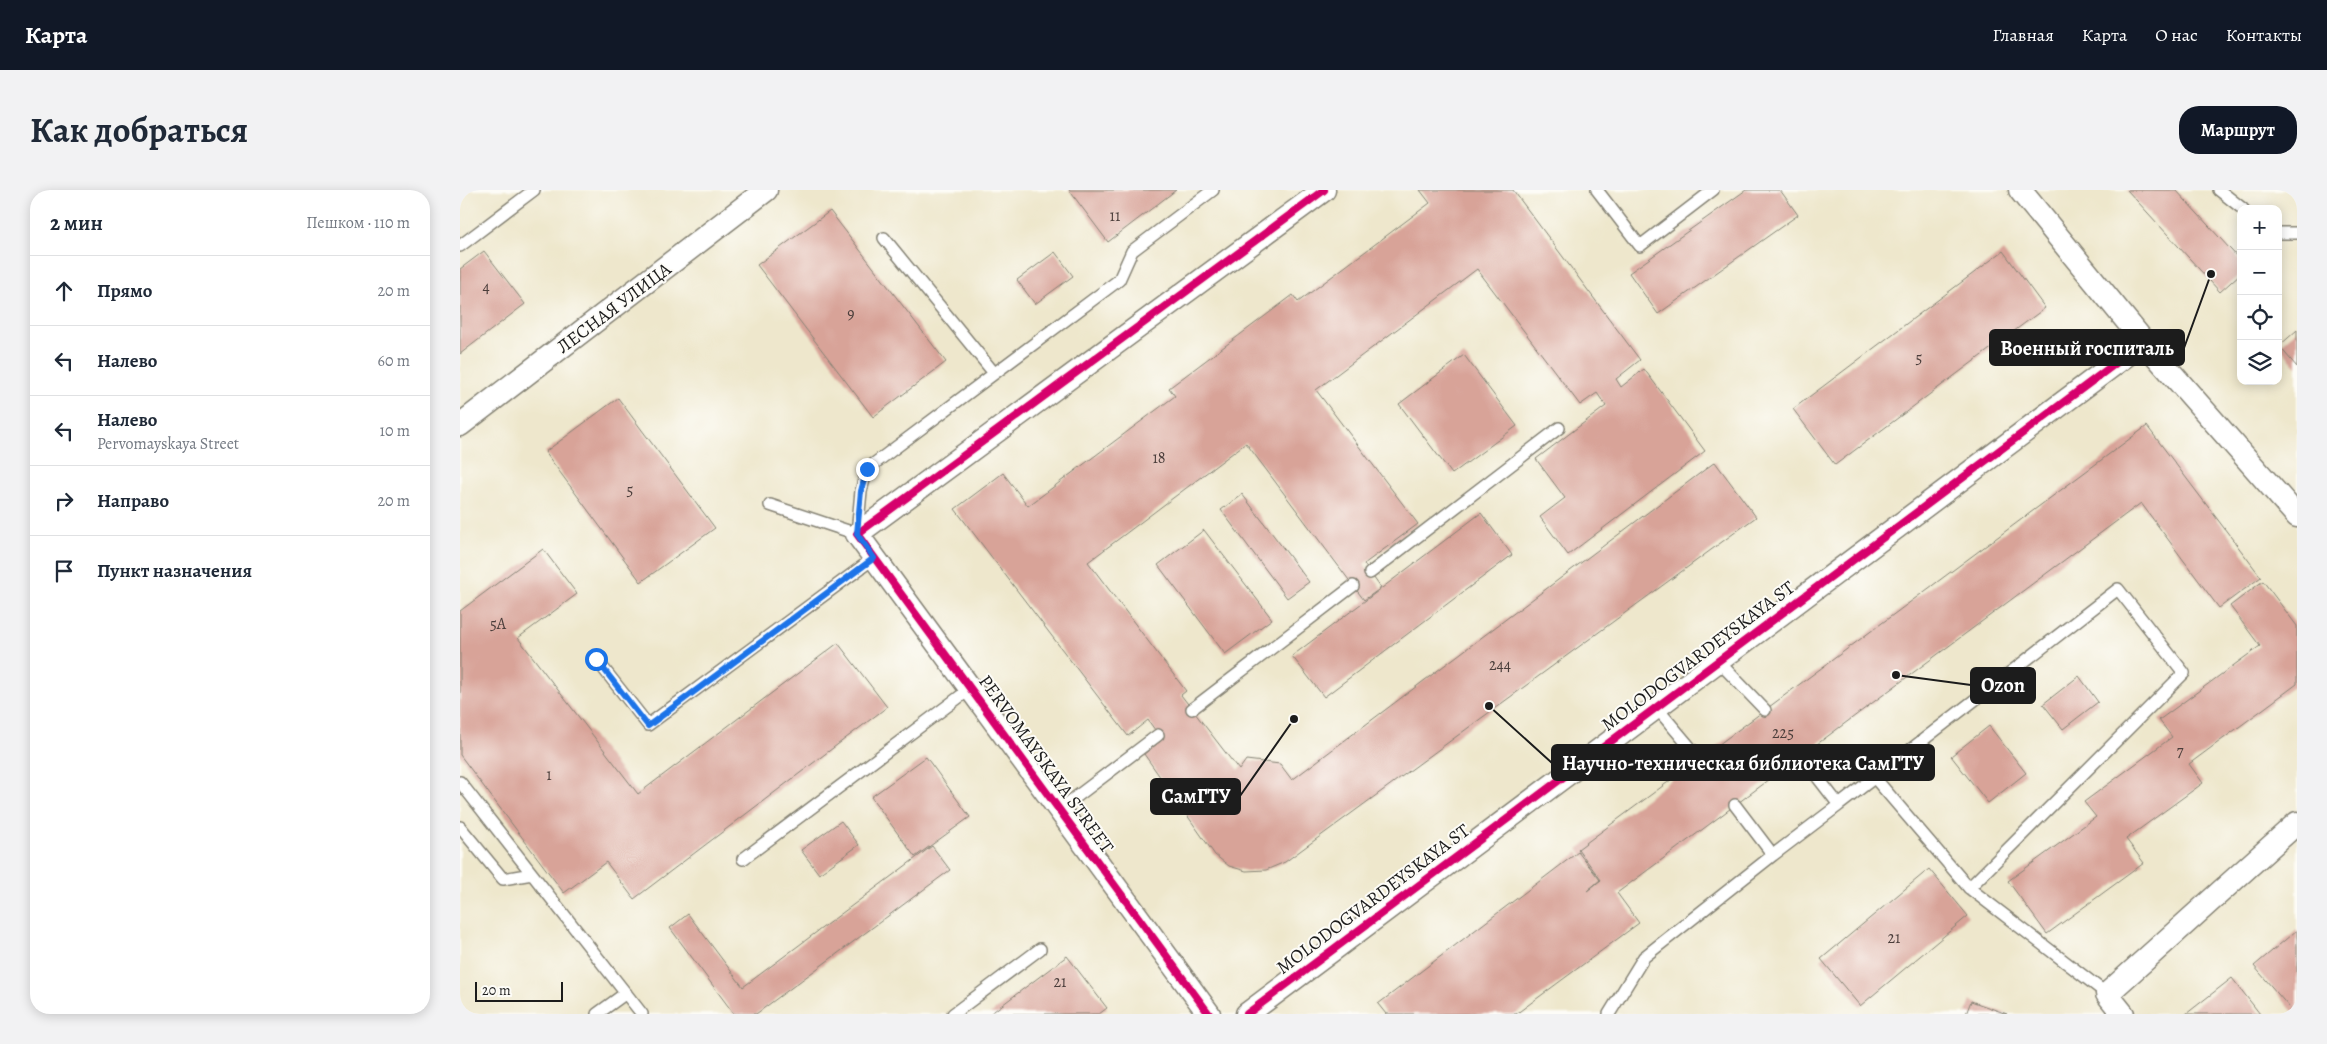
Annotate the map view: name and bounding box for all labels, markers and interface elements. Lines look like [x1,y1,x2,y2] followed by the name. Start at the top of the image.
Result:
[25,19,87,51] text: Карта
[1993,23,2054,47] text: Главная
[2082,23,2127,47] text: Карта
[2155,23,2198,47] text: О нас
[2226,23,2302,47] text: Контакты
[30,106,248,154] text: Как добраться
[2179,106,2297,154] button: Маршрут
[1110,205,1121,227] house number: 11
[2237,205,2282,385] map controls
[2237,205,2282,250] button: +
[50,209,103,237] text: 2 мин
[306,212,410,234] text: Пешком · 110 m
[2237,250,2282,295] button: −
[551,256,677,360] street label: ЛЕСНАЯ УЛИЦА
[482,276,490,298] house number: 4
[50,277,78,305] icon: ahead
[97,278,152,304] text: Прямо
[377,280,410,302] text: 20 m
[2237,295,2282,340] button: locate
[847,303,855,325] house number: 9
[1990,330,2184,365] callout: Военный госпиталь
[2000,335,2174,362] text: Военный госпиталь
[2237,340,2282,385] button: layers
[50,347,78,375] icon: left
[1916,347,1923,369] house number: 5
[97,348,157,374] text: Налево
[378,350,410,372] text: 60 m
[97,407,157,433] text: Налево
[50,417,78,445] icon: left
[380,420,410,442] text: 10 m
[97,433,239,455] text: Pervomayskaya Street
[1152,447,1166,469] house number: 18
[856,458,879,481] route end
[627,479,634,501] house number: 5
[50,487,78,515] icon: right
[97,488,169,514] text: Направо
[377,490,410,512] text: 20 m
[50,557,78,585] icon: arrive
[97,558,252,584] text: Пункт назначения
[1596,574,1800,737] street label: MOLODOGVARDEYSKAYA ST
[490,613,507,635] house number: 5А
[585,648,608,671] route start
[1489,654,1511,676] house number: 244
[1971,668,2035,703] callout: Ozon
[972,669,1120,859] street label: PERVOMAYSKAYA STREET
[1981,672,2025,699] text: Ozon
[1772,722,1794,744] house number: 225
[2177,740,2184,762] house number: 7
[1552,745,1934,780] callout: Научно-техническая библиотека СамГТУ
[1562,750,1924,777] text: Научно-техническая библиотека СамГТУ
[546,764,552,786] house number: 1
[1151,779,1240,814] callout: СамГТУ
[1162,783,1231,810] text: СамГТУ
[1271,817,1475,980] street label: MOLODOGVARDEYSKAYA ST
[1887,927,1901,949] house number: 21
[1053,971,1067,993] house number: 21
[475,979,562,1002] scale bar
[482,981,511,1000] text: 20 m

